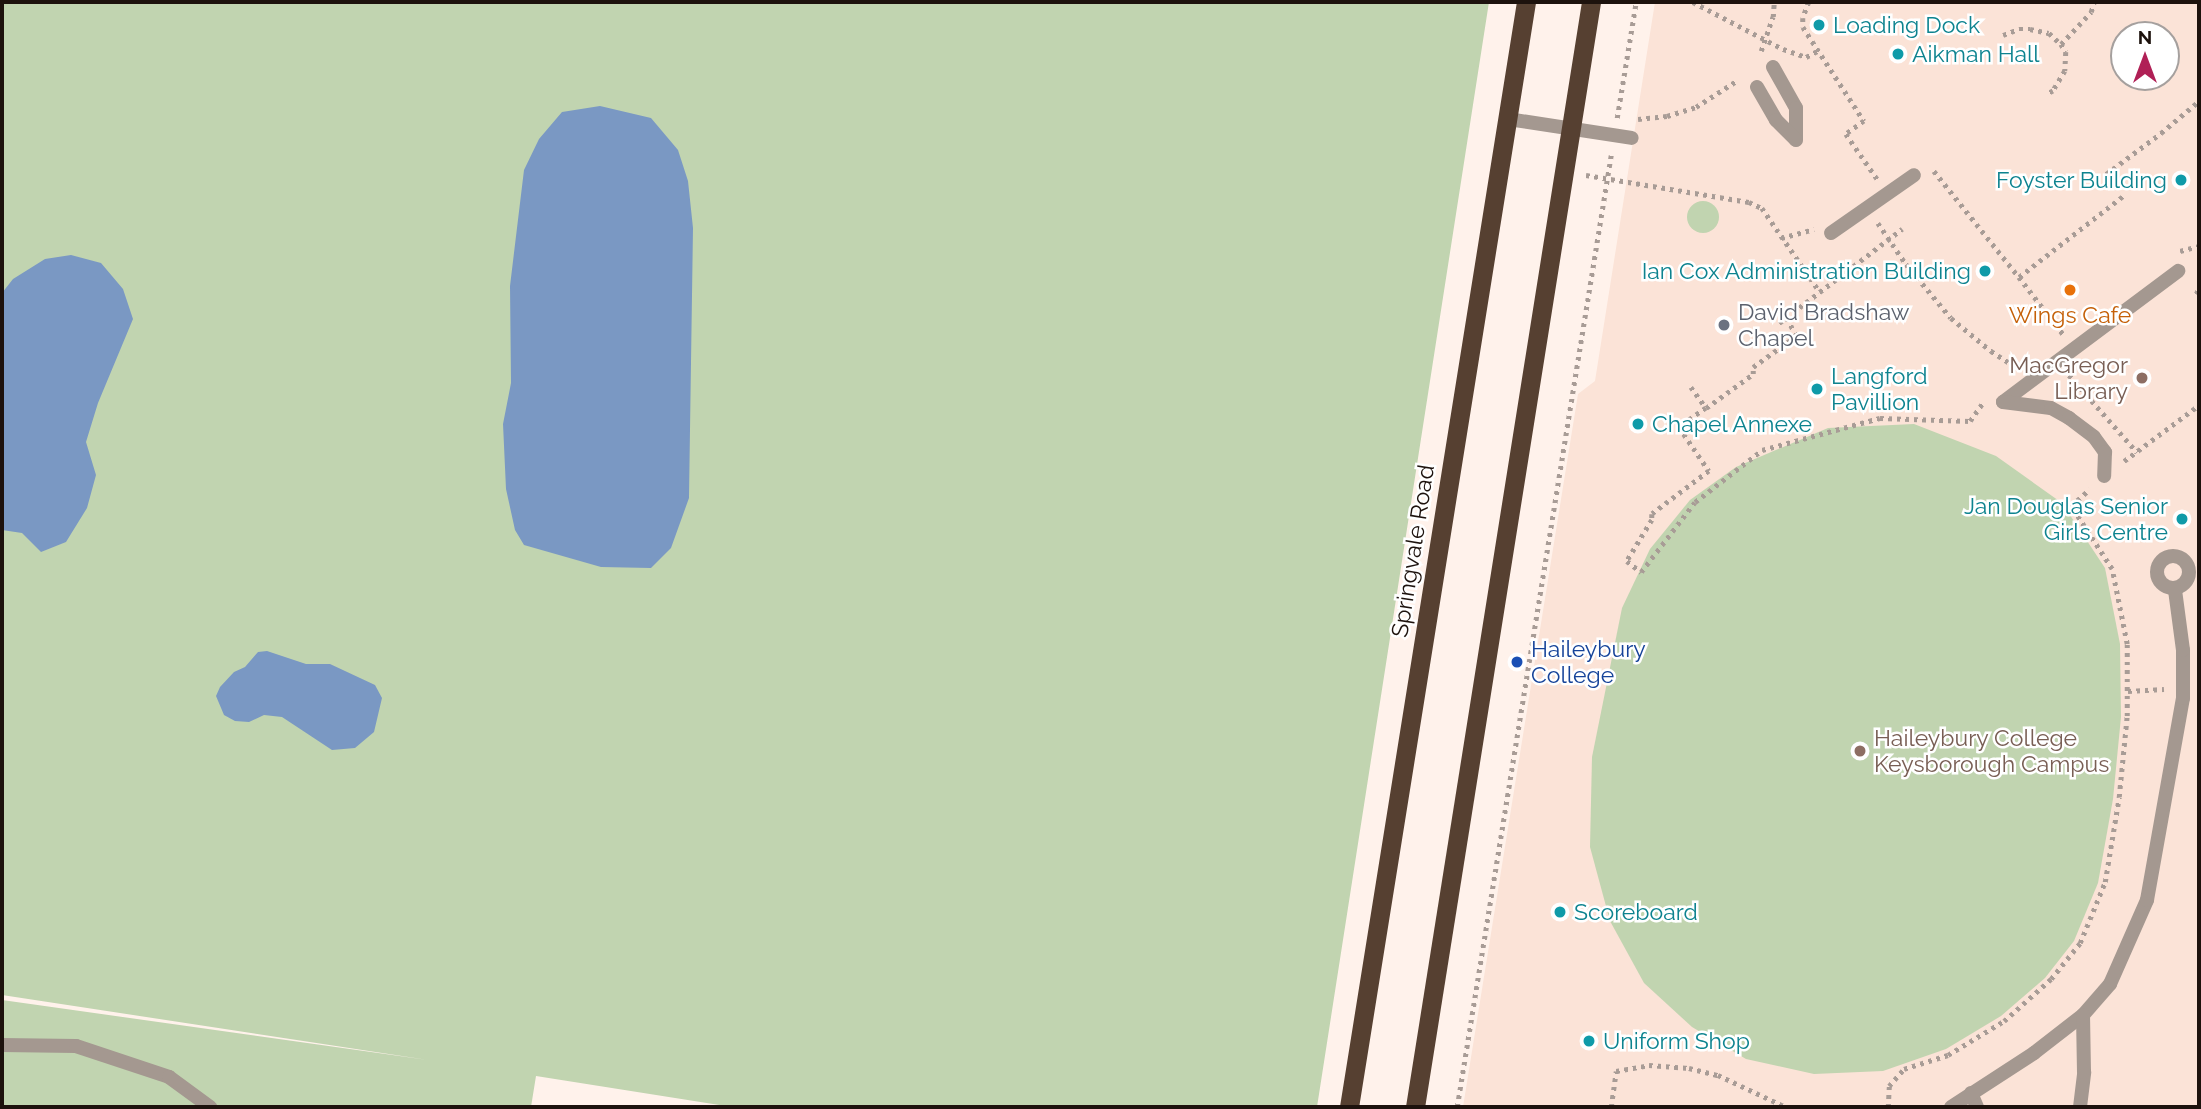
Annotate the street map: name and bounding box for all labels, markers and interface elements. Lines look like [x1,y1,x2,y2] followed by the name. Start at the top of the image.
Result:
[1833,11,1980,39] place label: Loading Dock
[1811,17,1827,33] marker: Loading Dock
[2110,21,2180,91] north arrow
[2138,26,2152,48] text: N
[1912,40,2040,68] place label: Aikman Hall
[1890,46,1906,62] marker: Aikman Hall
[1996,166,2167,194] place label: Foyster Building
[2173,172,2189,188] marker: Foyster Building
[1641,257,1971,285] place label: Ian Cox Administration Building
[1977,263,1993,279] marker: Ian Cox Administration Building
[2062,282,2078,298] marker: Wings Cafe
[1738,298,1910,352] place label: David Bradshaw Chapel
[2009,301,2131,329] place label: Wings Cafe
[1716,317,1732,333] marker: David Bradshaw Chapel
[2009,351,2128,405] place label: MacGregor Library
[1831,362,1928,416] place label: Langford Pavillion
[2134,370,2150,386] marker: MacGregor Library
[1809,381,1825,397] marker: Langford Pavillion
[1652,410,1814,438] place label: Chapel Annexe
[1630,416,1646,432] marker: Chapel Annexe
[1386,463,1440,639] street label: Springvale Road
[1964,492,2168,546] place label: Jan Douglas Senior Girls Centre
[2174,511,2190,527] marker: Jan Douglas Senior Girls Centre
[1531,635,1646,689] place label: Haileybury College
[1509,654,1525,670] marker: Haileybury College
[1874,724,2109,778] place label: Haileybury College Keysborough Campus
[1852,743,1868,759] marker: Haileybury College Keysborough Campus
[1574,898,1698,926] place label: Scoreboard
[1552,904,1568,920] marker: Scoreboard
[1603,1027,1750,1055] place label: Uniform Shop
[1581,1033,1597,1049] marker: Uniform Shop

